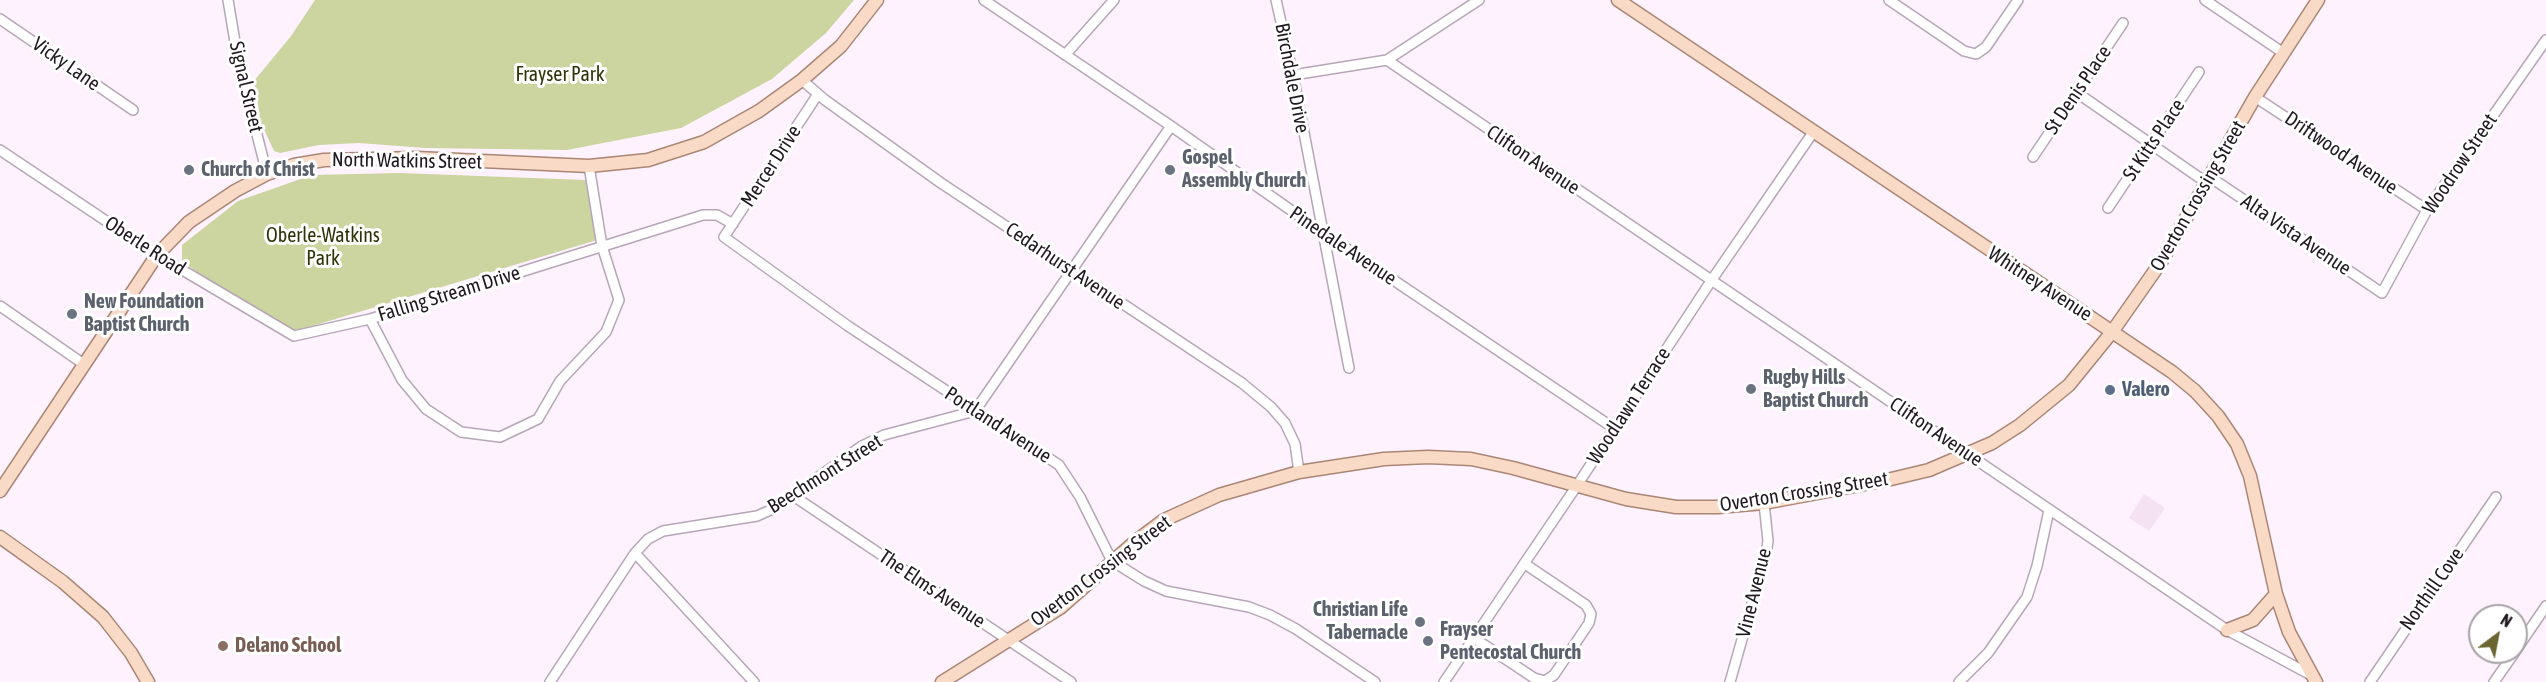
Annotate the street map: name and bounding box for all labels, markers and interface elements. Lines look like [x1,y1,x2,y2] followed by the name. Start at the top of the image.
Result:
[1270,21,1314,135] street label: Birchdale Drive
[27,32,105,96] street label: Vicky Lane
[224,39,268,135] street label: Signal Street
[2039,41,2117,139] street label: St Denis Place
[516,63,604,87] park label: Frayser Park
[2118,95,2190,185] street label: St Kitts Place
[2280,106,2402,200] street label: Driftwood Avenue
[2418,109,2502,219] street label: Woodrow Street
[2145,116,2251,276] street label: Overton Crossing Street
[1482,120,1584,200] street label: Clifton Avenue
[736,121,806,211] street label: Mercer Drive
[1182,146,1306,193] place label: Gospel Assembly Church
[332,148,482,174] street label: North Watkins Street
[201,158,315,182] place label: Church of Christ
[182,163,196,177] marker: Church of Christ
[1163,163,1177,177] marker: Gospel Assembly Church
[2236,189,2356,281] street label: Alta Vista Avenue
[1285,201,1401,291] street label: Pinedale Avenue
[100,211,190,281] street label: Oberle Road
[1001,217,1129,315] street label: Cedarhurst Avenue
[266,224,380,271] park label: Oberle-Watkins Park
[1983,241,2097,327] street label: Whitney Avenue
[375,261,523,327] street label: Falling Stream Drive
[84,290,204,337] place label: New Foundation Baptist Church
[65,307,79,321] marker: New Foundation Baptist Church
[1582,343,1676,469] street label: Woodlawn Terrace
[1763,366,1869,413] place label: Rugby Hills Baptist Church
[2122,378,2170,402] place label: Valero
[940,382,1056,468] street label: Portland Avenue
[1744,382,1758,396] marker: Rugby Hills Baptist Church
[2103,383,2117,397] marker: Valero
[1885,392,1987,472] street label: Clifton Avenue
[763,429,887,519] street label: Beechmont Street
[1718,467,1890,517] street label: Overton Crossing Street
[1026,510,1176,632] street label: Overton Crossing Street
[2395,543,2469,635] street label: Northill Cove
[874,545,990,633] street label: The Elms Avenue
[1731,546,1777,640] street label: Vine Avenue
[1313,598,1408,645] place label: Christian Life Tabernacle
[2468,604,2528,664] north arrow
[2498,610,2515,631] text: N
[1413,615,1427,629] marker: Christian Life Tabernacle
[1440,618,1581,665] place label: Frayser Pentecostal Church
[235,634,341,658] place label: Delano School
[1421,634,1435,648] marker: Frayser Pentecostal Church
[216,639,230,653] marker: Delano School

